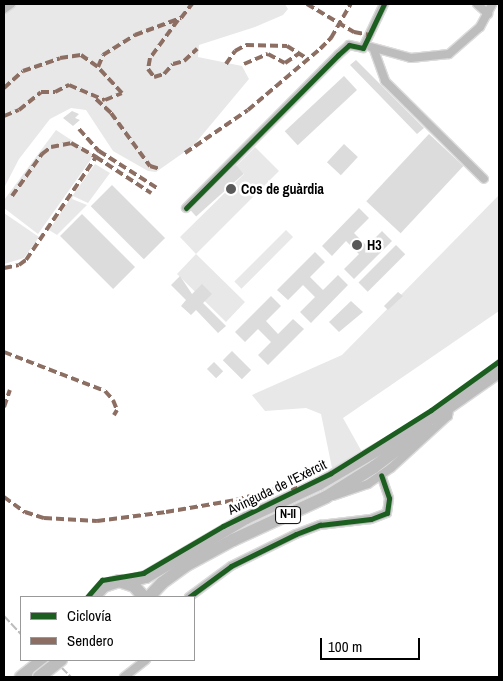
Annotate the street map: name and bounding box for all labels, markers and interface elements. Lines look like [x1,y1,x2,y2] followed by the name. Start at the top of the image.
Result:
[241,181,324,197] place label: Cos de guàrdia
[225,183,237,195] marker: Cos de guàrdia
[367,237,382,253] place label: H3
[351,239,363,251] marker: H3
[225,456,329,518] street label: Avinguda de l'Exèrcit
[274,506,302,524] road number: N-II
[20,596,195,661] legend
[67,605,111,626] text: Ciclovía
[323,628,423,660] scale bar
[67,630,114,651] text: Sendero
[328,636,362,657] text: 100 m

